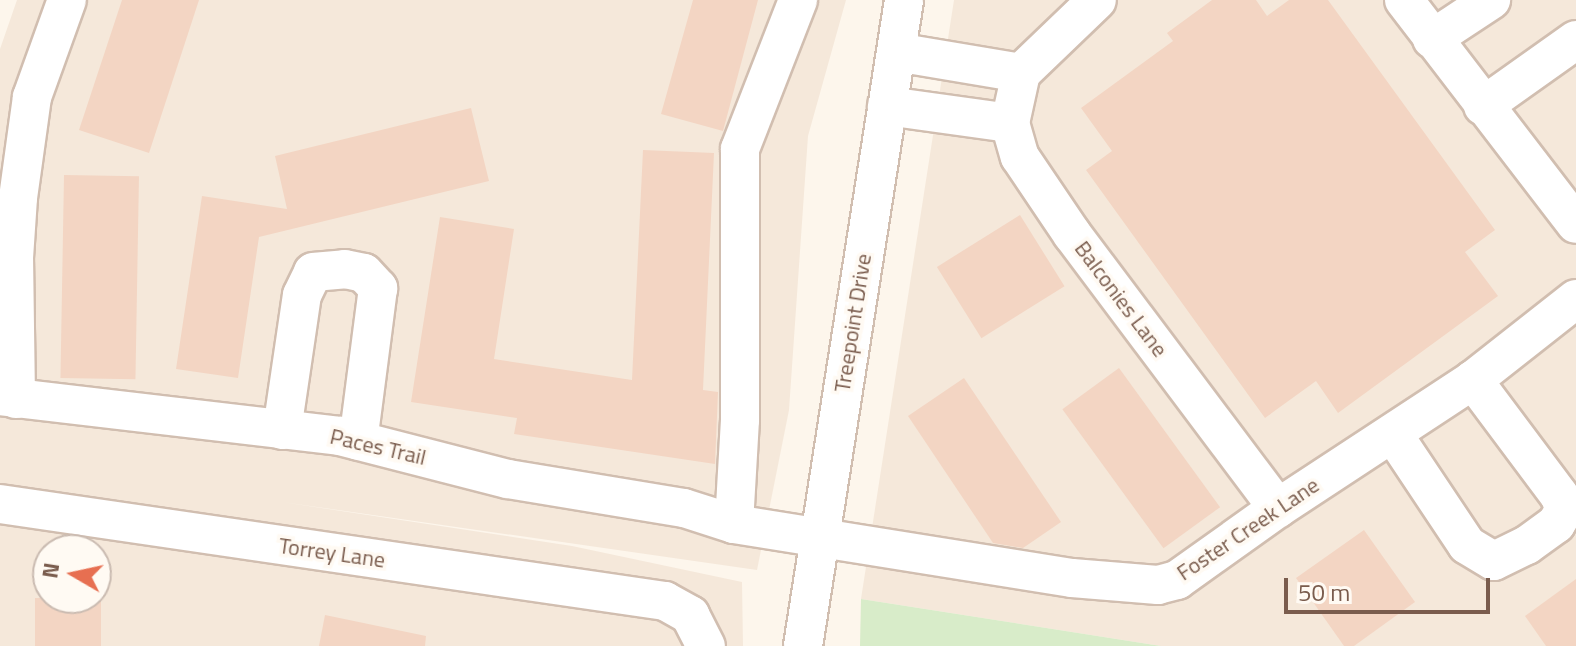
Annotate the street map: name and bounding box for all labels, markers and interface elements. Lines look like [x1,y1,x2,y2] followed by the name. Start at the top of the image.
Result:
[1069,236,1173,362] street label: Balconies Lane
[829,252,877,394] street label: Treepoint Drive
[327,423,429,471] street label: Paces Trail
[1172,472,1324,586] street label: Foster Creek Lane
[277,532,387,574] street label: Torrey Lane
[32,534,112,614] north arrow
[32,560,68,581] text: N
[1288,562,1494,612] scale bar
[1298,574,1350,610] text: 50 m

